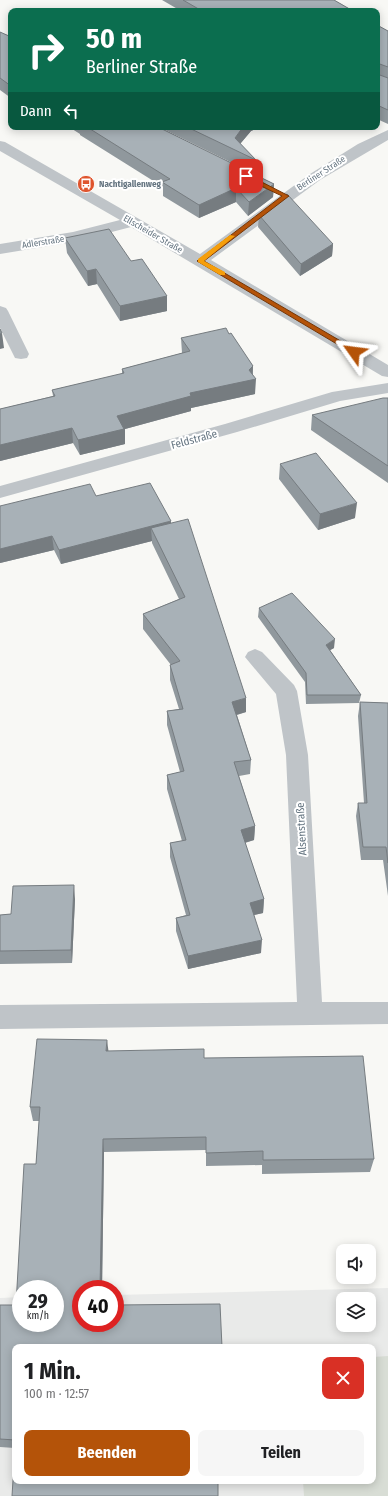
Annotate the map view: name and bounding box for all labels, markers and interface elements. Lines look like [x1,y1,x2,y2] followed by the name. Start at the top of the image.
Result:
[86,22,142,55] text: 50 m
[20,24,72,76] icon: right
[86,56,197,78] text: Berliner Straße
[60,100,82,122] icon: left
[20,102,52,120] text: Dann
[295,153,347,192] street label: Berliner Straße
[229,159,263,193] pin
[235,165,257,187] icon: arrive
[76,174,96,194] bus stop icon: Nachtigallenweg
[99,179,162,189] place label: Nachtigallenweg
[122,213,185,255] street label: Ellscheider Straße
[21,234,65,250] street label: Adlerstraße
[333,331,375,373] position arrow
[170,427,219,452] street label: Feldstraße
[294,802,309,856] street label: Alsenstraße
[336,1244,376,1332] map controls
[336,1244,376,1284] button: sound
[72,1280,124,1332] speed limit sign: 40
[28,1289,48,1313] text: 29
[336,1292,376,1332] button: layers
[27,1310,49,1322] text: km/h
[24,1357,81,1385] text: 1 Min.
[322,1357,364,1399] button: close
[24,1386,89,1401] text: 100 m · 12:57
[24,1430,190,1476] button: Beenden
[198,1430,364,1476] button: Teilen

